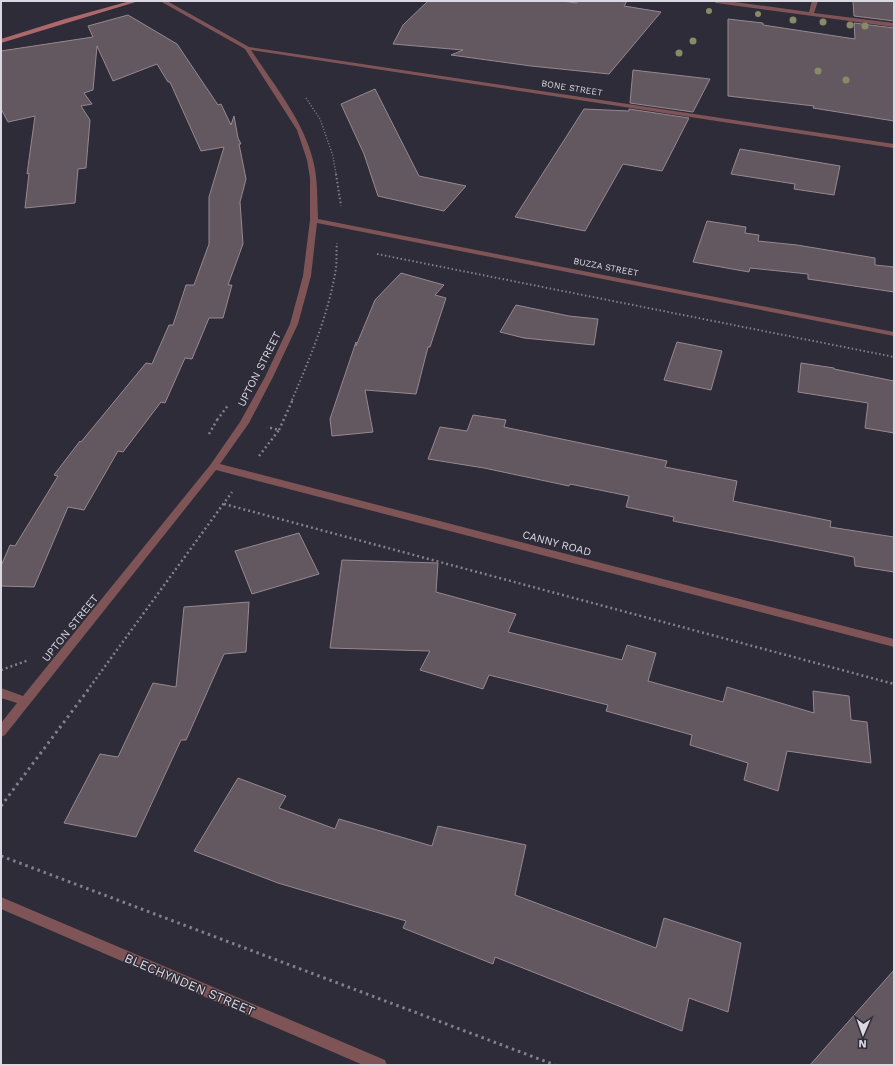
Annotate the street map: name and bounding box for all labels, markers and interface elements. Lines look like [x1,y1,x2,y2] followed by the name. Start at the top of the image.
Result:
[541,78,604,98] street label: BONE STREET
[573,256,640,278] street label: BUZZA STREET
[235,329,284,409] street label: UPTON STREET
[521,528,593,559] street label: CANNY ROAD
[39,592,102,664] street label: UPTON STREET
[122,950,257,1019] street label: BLECHYNDEN STREET
[843,1014,883,1054] north arrow
[858,1037,867,1050] text: N

